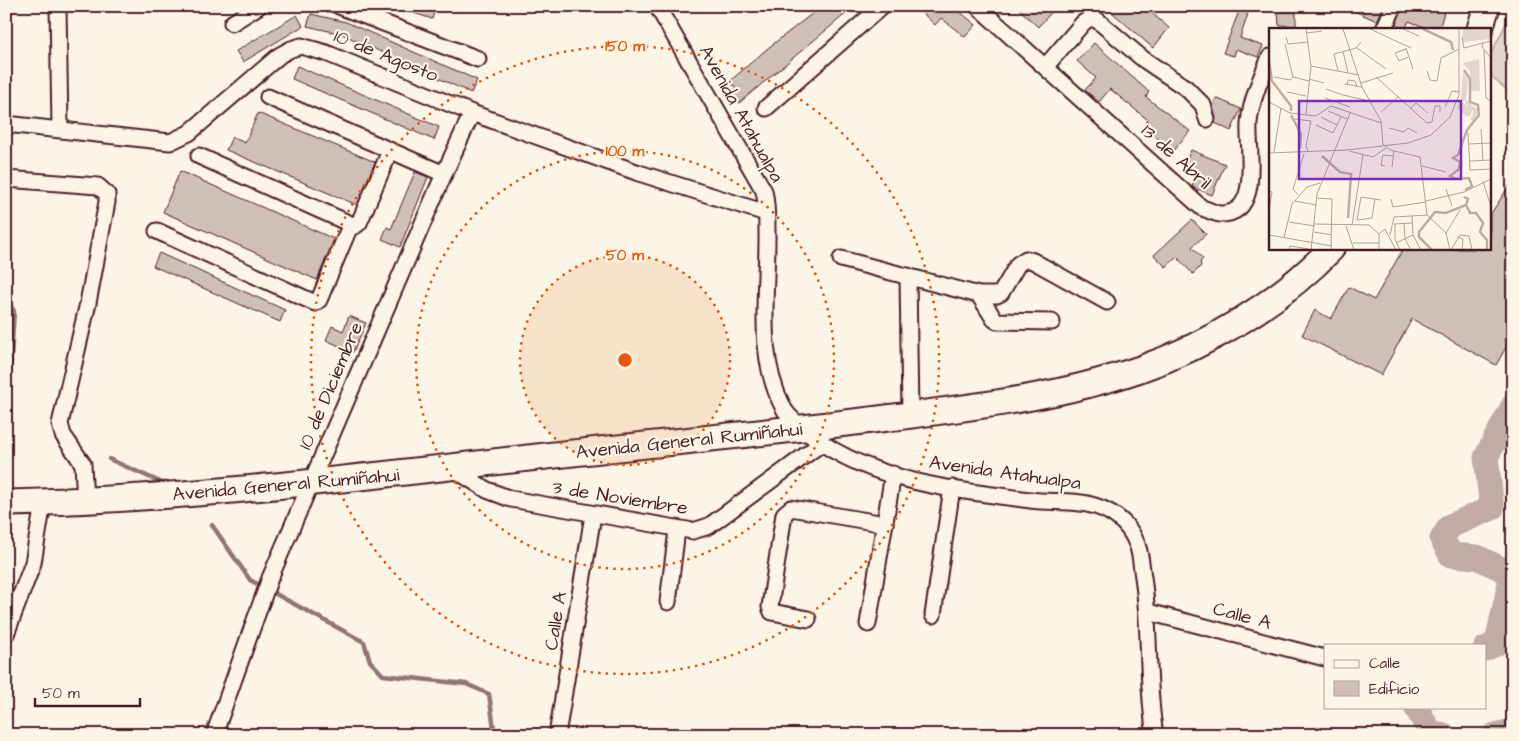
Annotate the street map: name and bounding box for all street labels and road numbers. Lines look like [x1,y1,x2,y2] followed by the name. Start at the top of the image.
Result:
[329,23,442,90] street label: 10 de Agosto
[692,40,790,188] street label: Avenida Atahualpa
[1135,118,1217,196] street label: 13 de Abril
[292,318,370,454] street label: 10 de Diciembre
[574,416,804,466] street label: Avenida General Rumiñahui
[927,449,1083,497] street label: Avenida Atahualpa
[171,462,401,508] street label: Avenida General Rumiñahui
[550,474,690,522] street label: 3 de Noviembre
[538,590,574,652] street label: Calle A
[1210,595,1274,637] street label: Calle A

